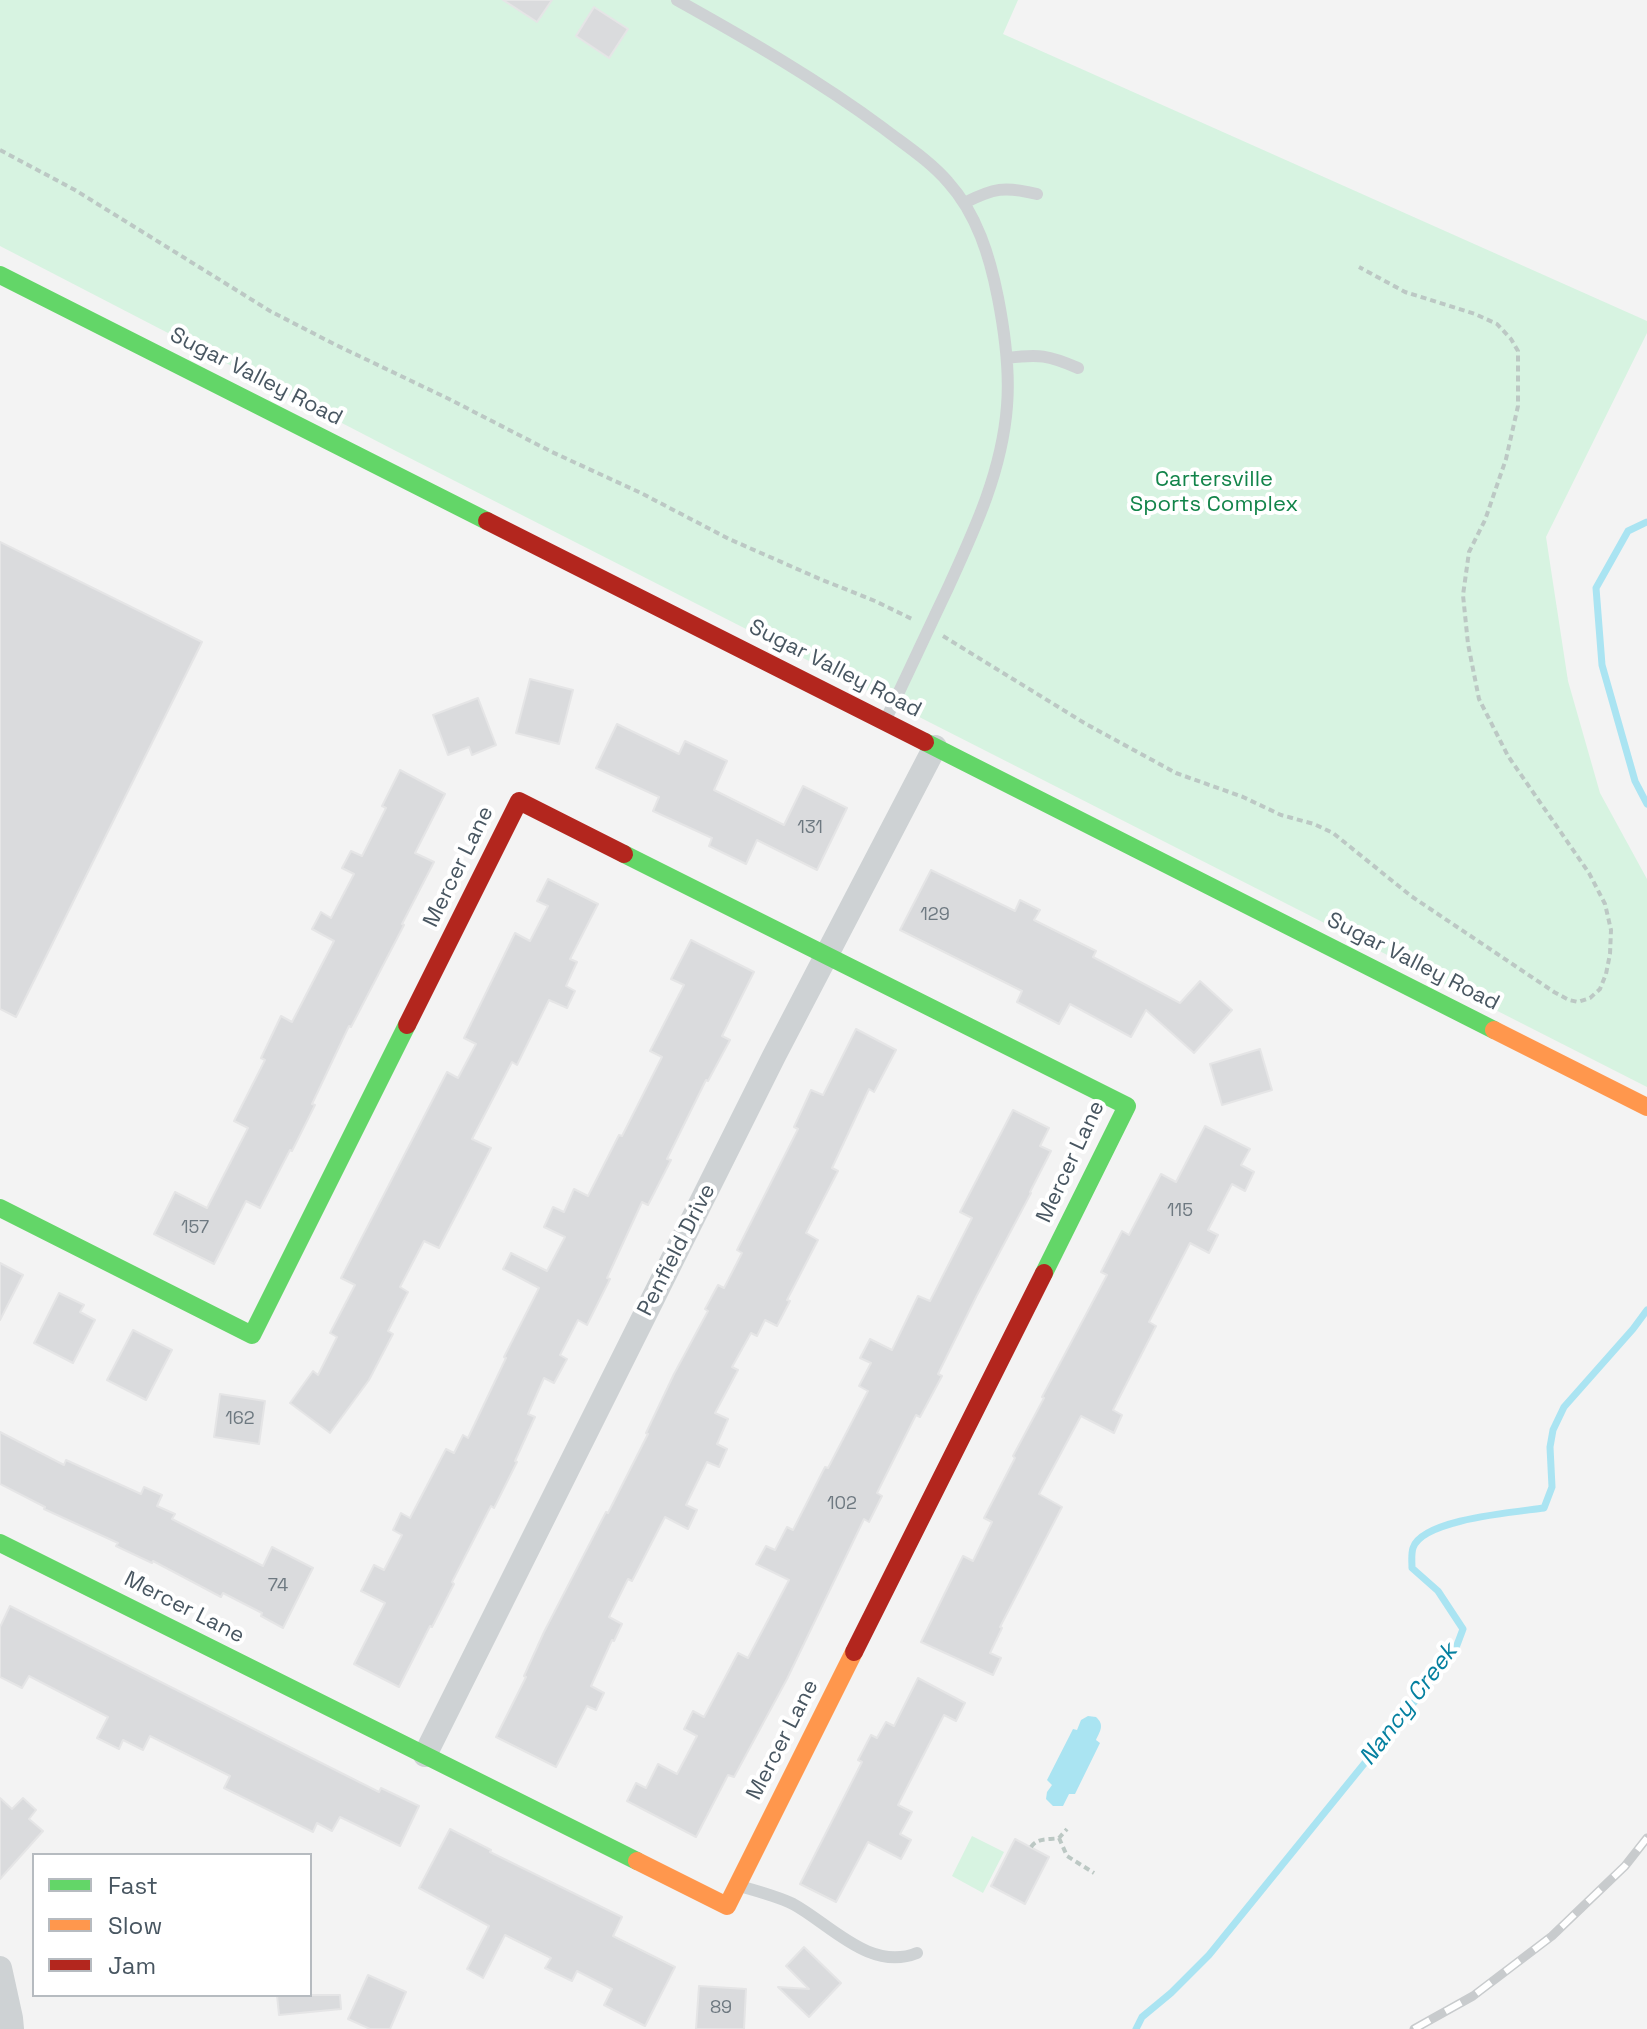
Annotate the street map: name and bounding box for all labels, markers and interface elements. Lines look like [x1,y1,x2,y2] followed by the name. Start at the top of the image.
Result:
[165,322,347,432] street label: Sugar Valley Road
[1130,467,1298,518] park label: Cartersville Sports Complex
[744,614,926,724] street label: Sugar Valley Road
[418,802,500,932] street label: Mercer Lane
[797,817,823,839] house number: 131
[920,904,950,926] house number: 129
[1322,907,1504,1017] street label: Sugar Valley Road
[1031,1097,1111,1227] street label: Mercer Lane
[632,1180,722,1320] street label: Penfield Drive
[1167,1200,1193,1222] house number: 115
[181,1217,209,1239] house number: 157
[225,1408,255,1430] house number: 162
[827,1493,857,1515] house number: 102
[120,1566,248,1650] street label: Mercer Lane
[268,1575,288,1597] house number: 74
[1354,1638,1464,1772] water label: Nancy Creek
[741,1676,825,1804] street label: Mercer Lane
[32,1853,312,1997] legend
[108,1870,158,1901] text: Fast
[108,1910,162,1941] text: Slow
[108,1950,156,1981] text: Jam
[710,1997,732,2019] house number: 89

